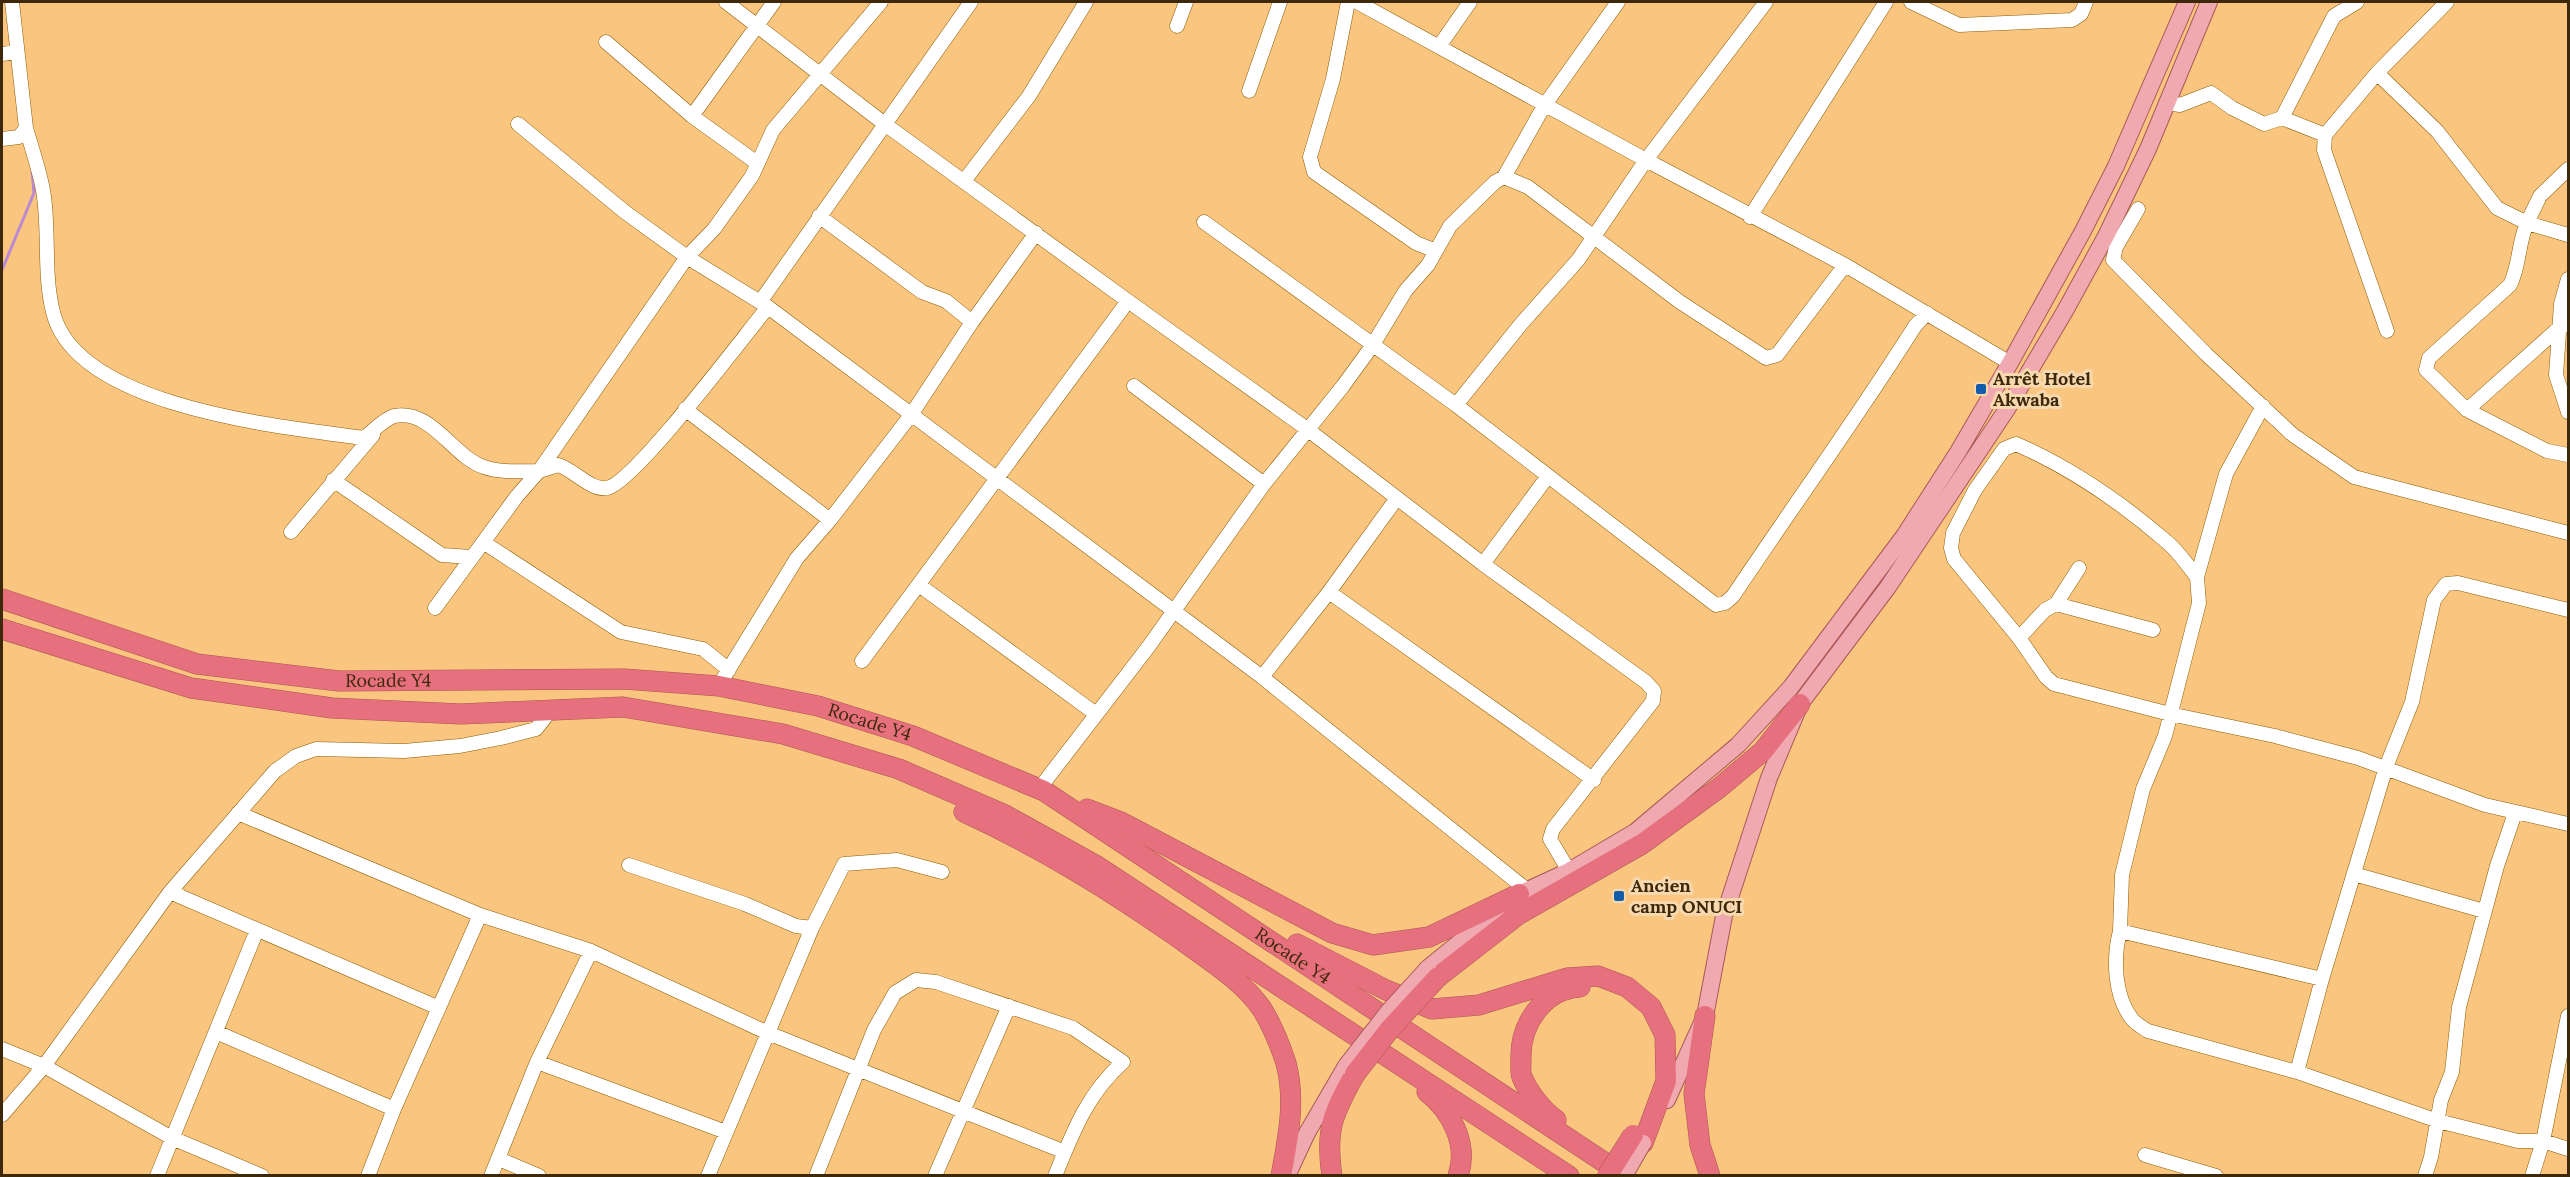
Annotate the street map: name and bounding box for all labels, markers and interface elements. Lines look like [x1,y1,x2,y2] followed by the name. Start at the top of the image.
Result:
[1993,367,2091,411] place label: Arrêt Hotel Akwaba
[1974,382,1988,396] marker: Arrêt Hotel Akwaba
[345,668,432,692] street label: Rocade Y4
[825,698,915,746] street label: Rocade Y4
[1631,874,1742,918] place label: Ancien camp ONUCI
[1612,889,1626,903] marker: Ancien camp ONUCI
[1251,922,1336,989] street label: Rocade Y4

